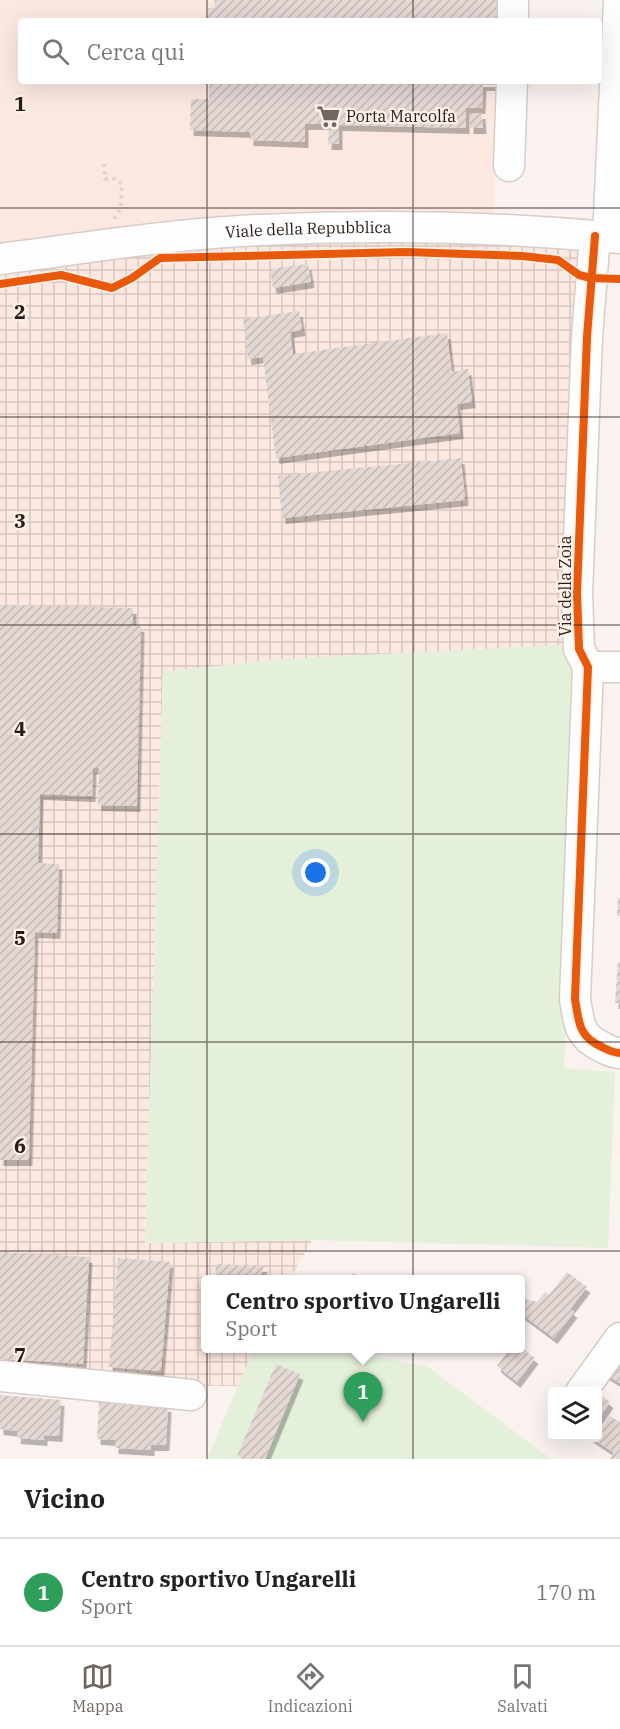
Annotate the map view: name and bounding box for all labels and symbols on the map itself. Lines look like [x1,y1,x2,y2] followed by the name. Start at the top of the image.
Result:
[14,90,26,117] text: 1
[315,103,341,129] supermarket icon: Porta Marcolfa
[346,106,456,126] place label: Porta Marcolfa
[224,217,392,242] street label: Viale della Repubblica
[14,298,26,325] text: 2
[14,507,26,534] text: 3
[555,535,575,637] street label: Via della Zoia
[14,715,26,742] text: 4
[301,858,330,887] your location
[14,924,26,951] text: 5
[14,1132,26,1159] text: 6
[14,1341,26,1368] text: 7
[344,1372,382,1422] pin: 1

